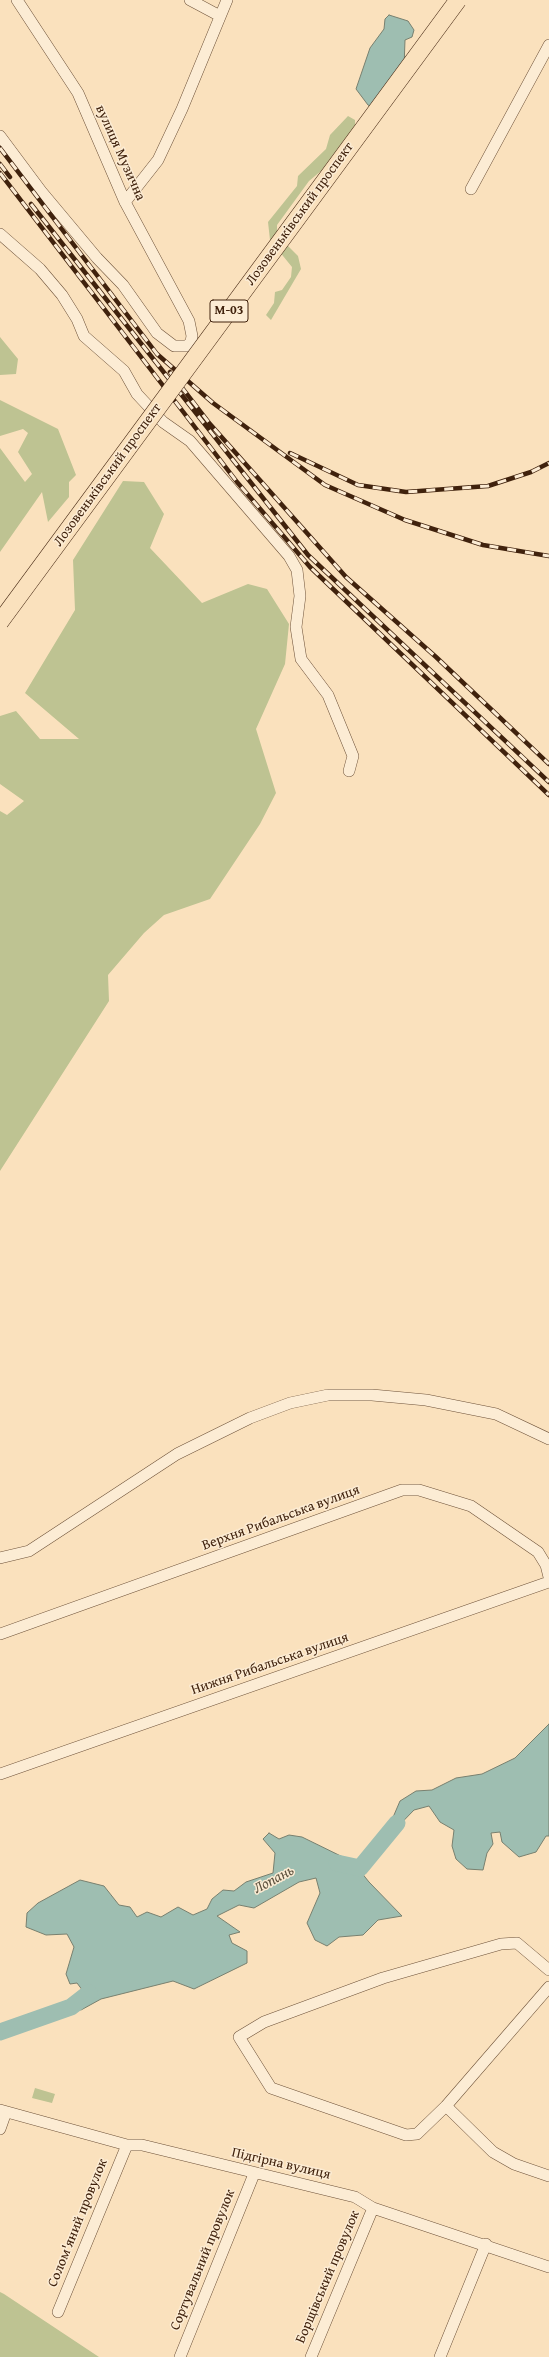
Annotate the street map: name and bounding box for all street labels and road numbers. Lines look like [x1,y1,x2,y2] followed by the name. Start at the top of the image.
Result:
[91,103,149,203] street label: вулиця Музична
[242,139,358,289] street label: Лозовеньківський проспект
[210,300,248,322] road number: М-03
[50,400,166,550] street label: Лозовеньківський проспект
[200,1482,362,1554] street label: Верхня Рибальська вулиця
[189,1629,351,1699] street label: Нижня Рибальська вулиця
[230,2144,332,2184] street label: Підгірна вулиця
[45,2156,111,2290] street label: Солом'яний провулок
[167,2187,239,2333] street label: Сортувальний провулок
[292,2208,364,2346] street label: Борщівський провулок

